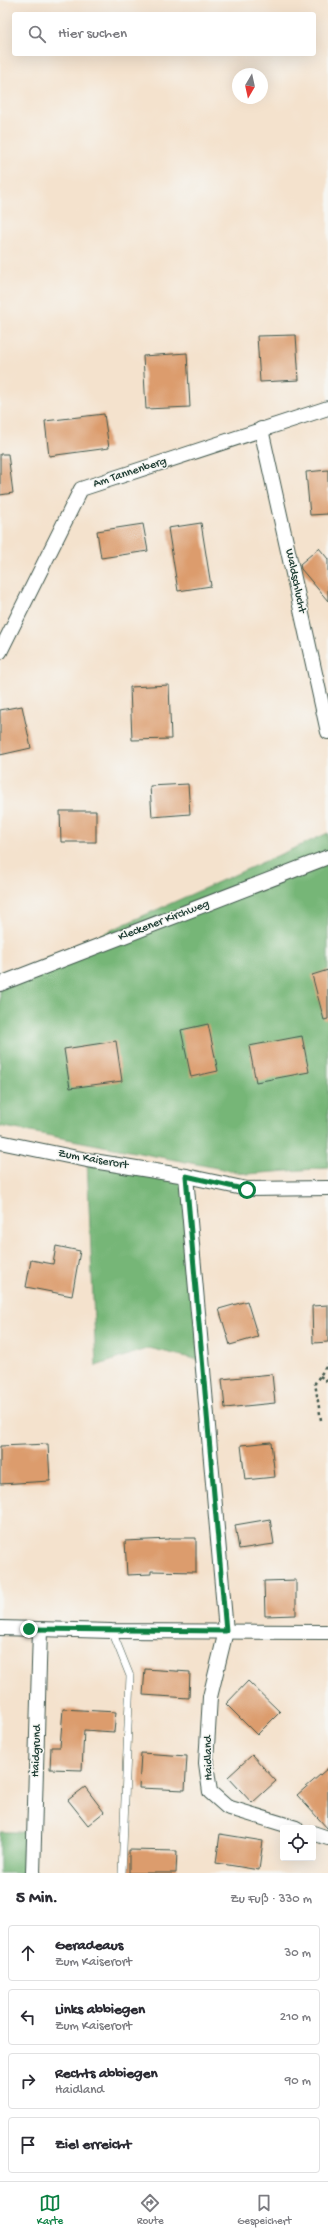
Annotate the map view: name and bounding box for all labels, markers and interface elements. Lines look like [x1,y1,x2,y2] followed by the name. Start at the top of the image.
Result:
[12,12,316,56] search box
[26,23,48,45] icon: search
[58,25,127,43] text: Hier suchen
[232,68,268,104] north arrow
[91,454,169,491] street label: Am Tannenberg
[281,548,309,615] street label: Waldschlucht
[117,897,212,945] street label: Kleckener Kirchweg
[57,1147,130,1173] street label: Zum Kaiserort
[238,1181,256,1199] route start
[20,1620,38,1638] route end
[29,1724,45,1778] street label: Haidgrund
[202,1734,216,1781] street label: Haidland
[280,1825,316,1861] map controls
[280,1825,316,1861] button: locate
[16,1889,58,1909] text: 5 Min.
[230,1892,312,1907] text: Zu Fuß · 330 m
[55,1937,123,1955] text: Geradeaus
[17,1942,39,1964] icon: ahead
[285,1946,311,1961] text: 30 m
[55,1955,132,1970] text: Zum Kaiserort
[55,2001,145,2019] text: Links abbiegen
[17,2006,39,2028] icon: left
[280,2010,311,2025] text: 210 m
[55,2019,132,2034] text: Zum Kaiserort
[55,2065,158,2083] text: Rechts abbiegen
[17,2070,39,2092] icon: right
[285,2074,311,2089] text: 90 m
[55,2083,104,2098] text: Haidland
[17,2134,39,2156] icon: arrive
[55,2136,131,2154] text: Ziel erreicht
[37,2192,63,2228] tab: Karte
[137,2192,164,2228] tab: Route
[237,2192,291,2228] tab: Gespeichert

